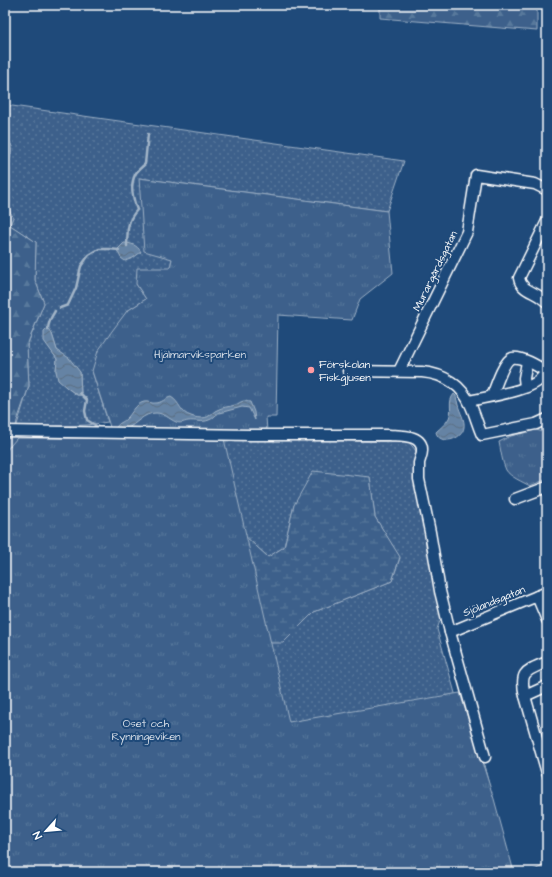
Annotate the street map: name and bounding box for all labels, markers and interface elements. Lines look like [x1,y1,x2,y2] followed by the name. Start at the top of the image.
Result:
[409,228,462,314] street label: Murargårdsgatan
[154,347,246,362] park label: Hjälmarviksparken
[319,357,371,386] place label: Förskolan Fiskgjusen
[306,365,316,375] marker: Förskolan Fiskgjusen
[461,581,528,621] street label: Sjölandsgatan
[111,716,181,745] park label: Oset och Rynningeviken
[26,811,66,851] north arrow
[29,829,46,842] text: N

